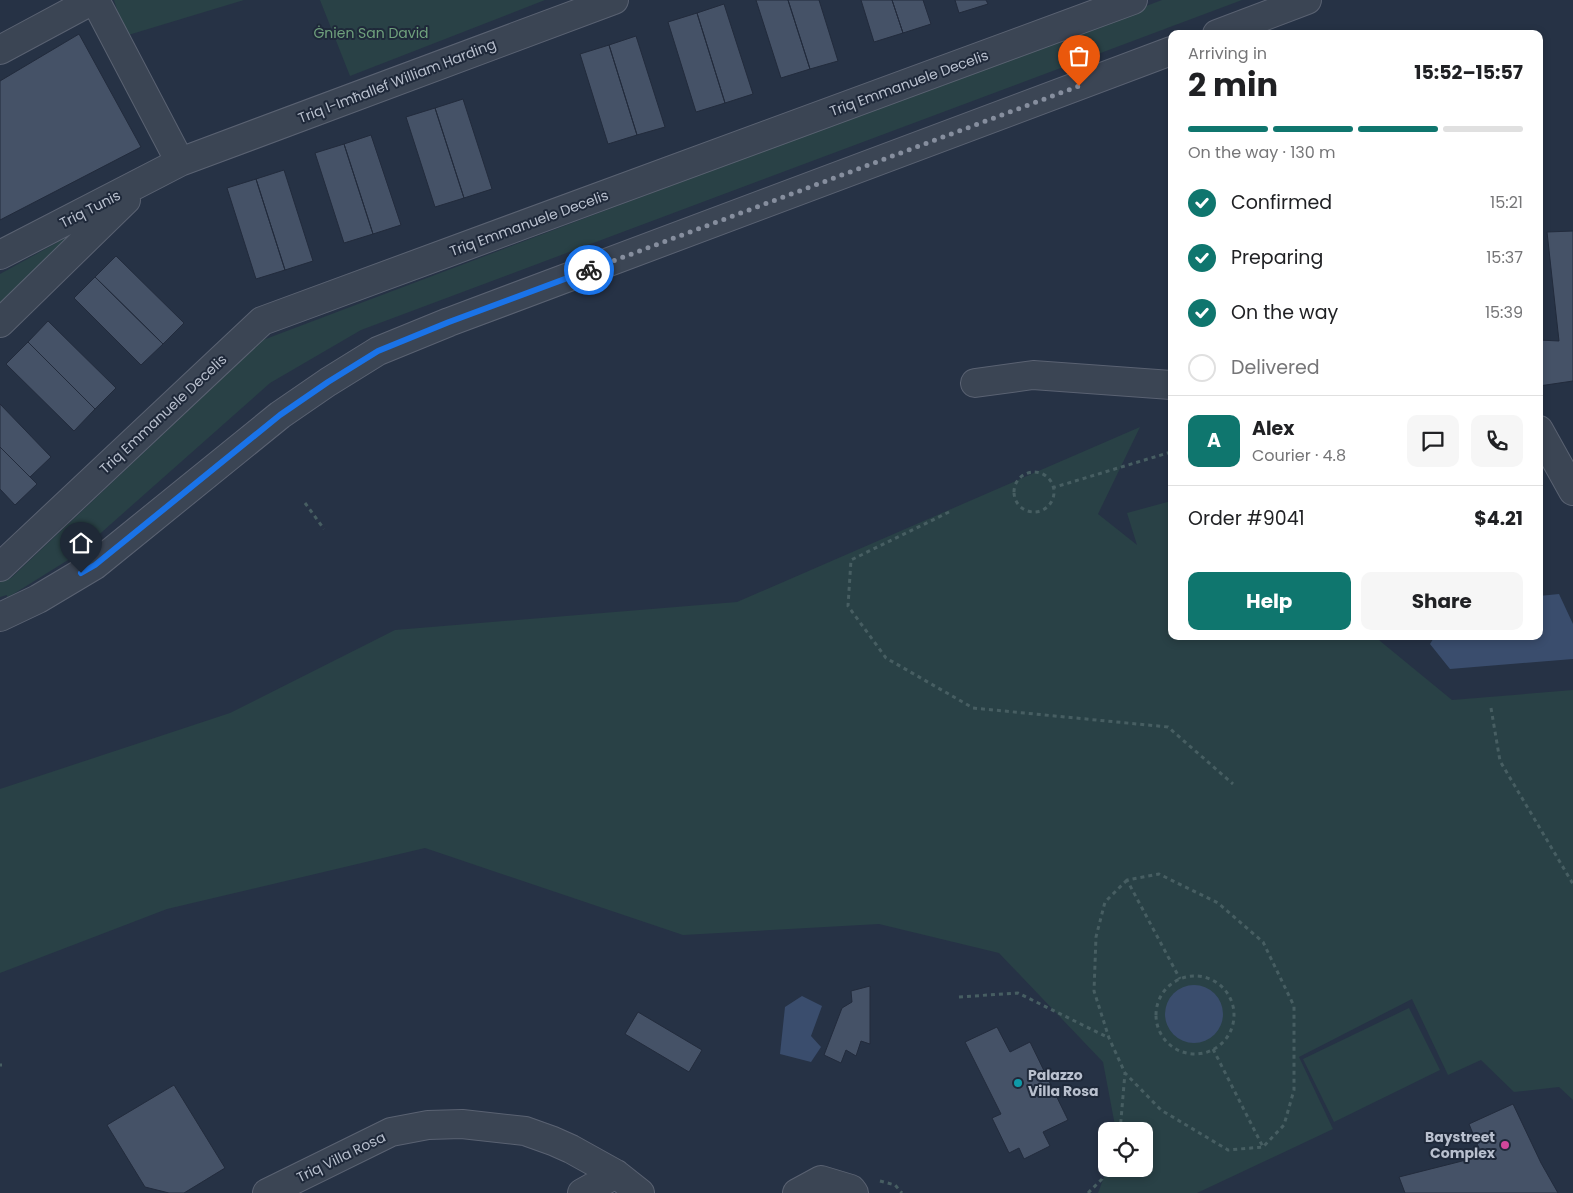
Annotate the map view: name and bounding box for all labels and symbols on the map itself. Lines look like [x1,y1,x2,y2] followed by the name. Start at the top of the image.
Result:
[313,23,429,43] park label: Ġnien San David
[295,34,499,128] street label: Triq l-Imħallef William Harding
[1058,35,1100,86] pin
[827,45,991,121] street label: Triq Emmanuele Decelis
[56,185,124,233] street label: Triq Tunis
[447,185,611,261] street label: Triq Emmanuele Decelis
[564,245,614,295] courier
[95,350,231,478] street label: Triq Emmanuele Decelis
[60,522,102,573] pin
[1028,1065,1098,1101] place label: Palazzo Villa Rosa
[1012,1077,1024,1089] marker: Palazzo Villa Rosa
[293,1127,389,1187] street label: Triq Villa Rosa
[1425,1127,1496,1163] place label: Baystreet Complex
[1499,1139,1511,1151] marker: Baystreet Complex

